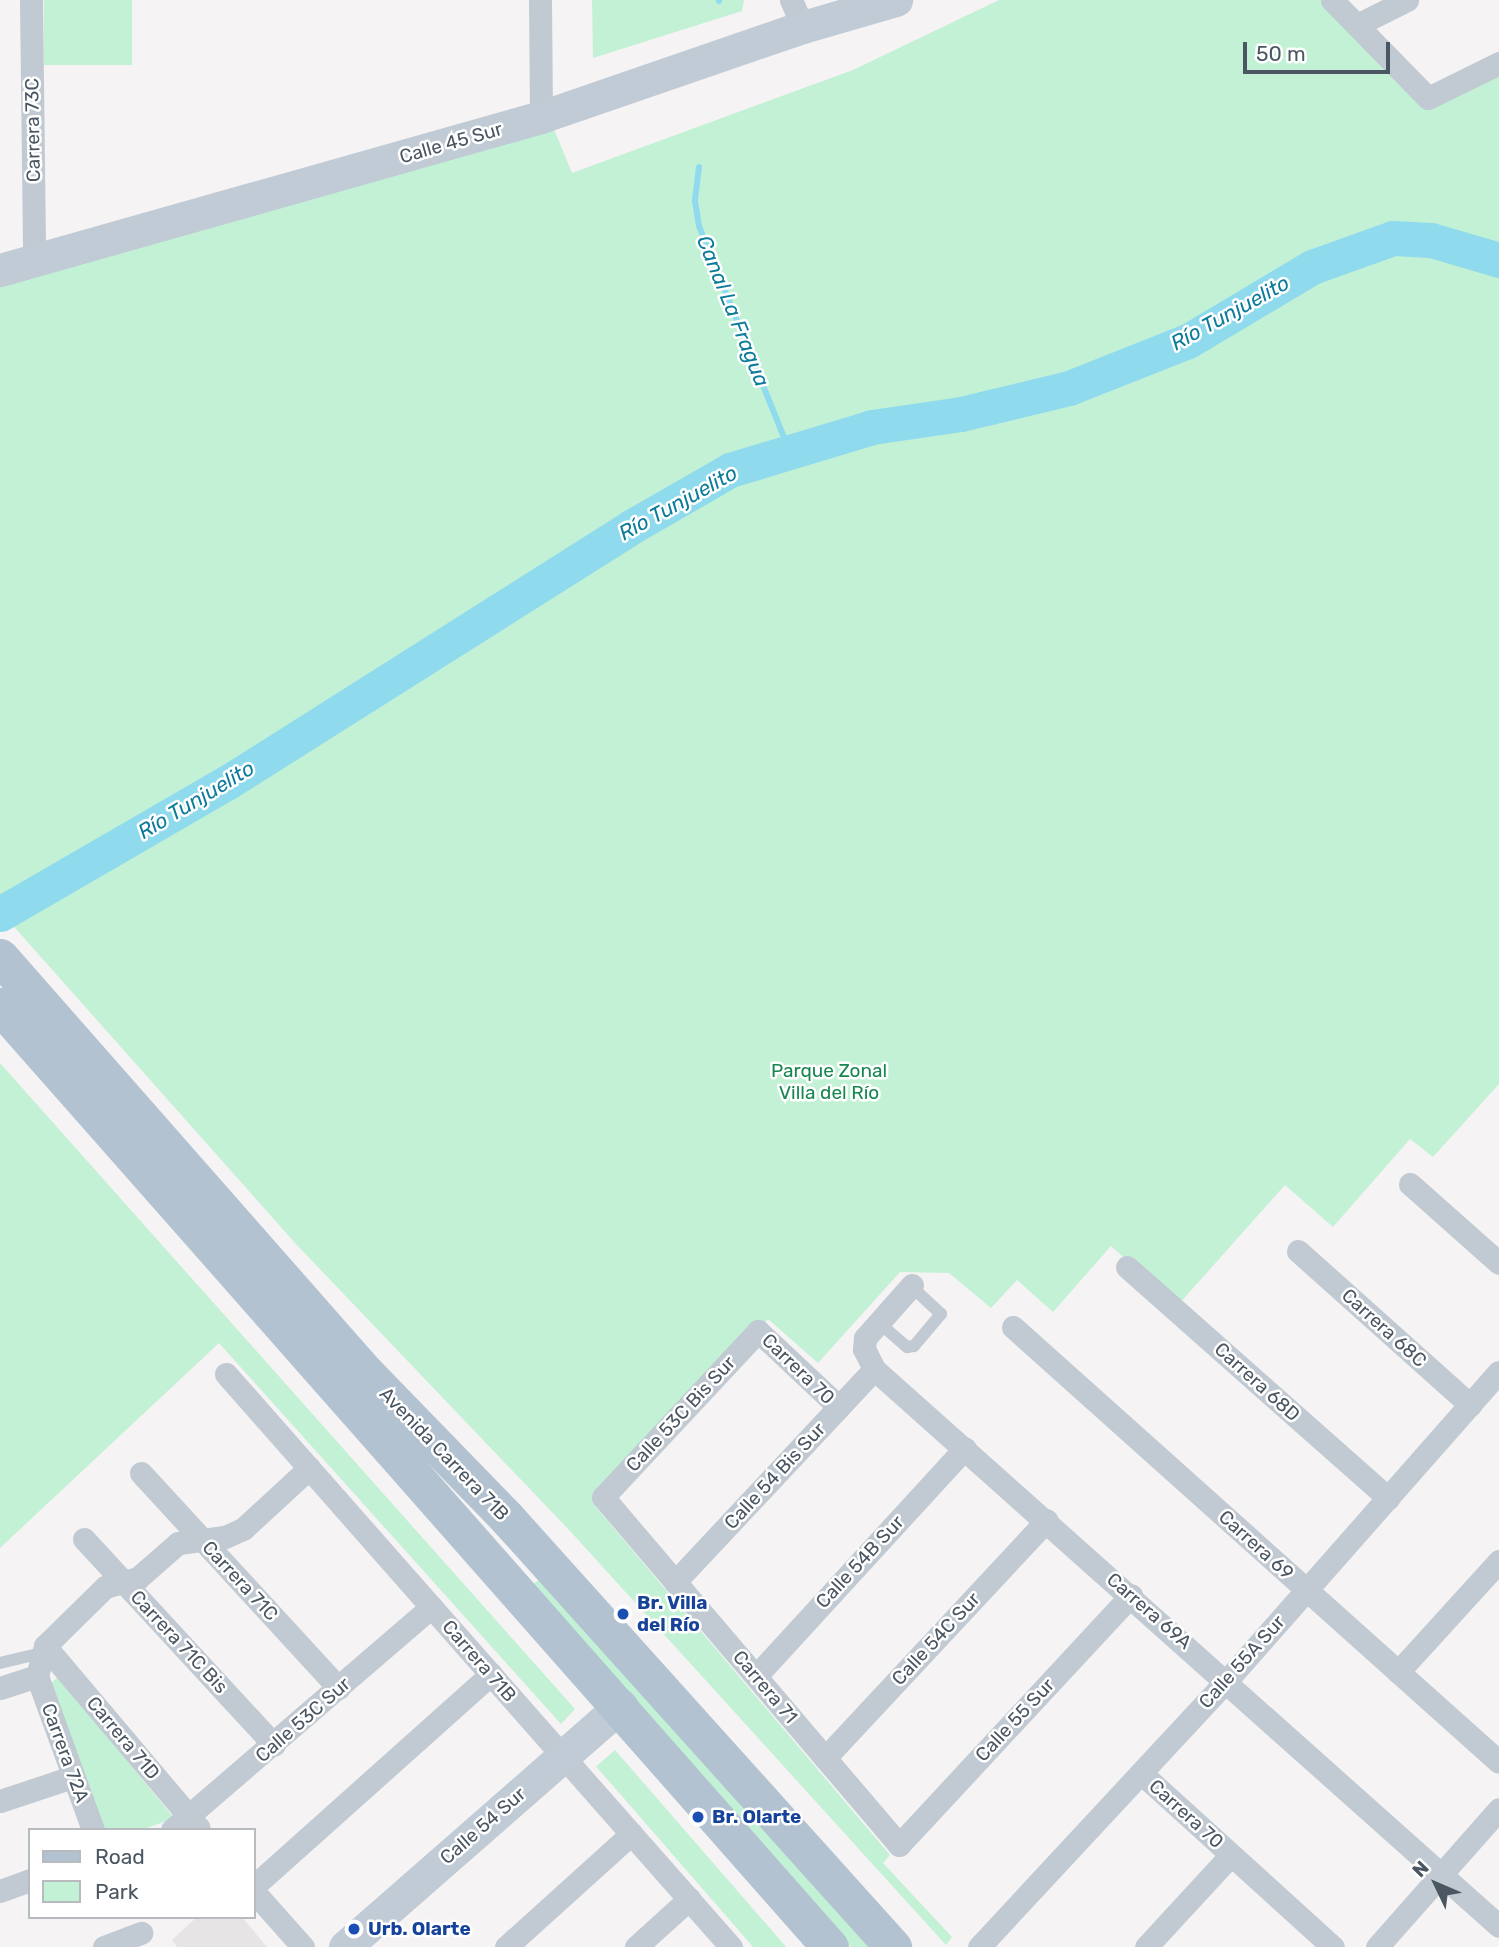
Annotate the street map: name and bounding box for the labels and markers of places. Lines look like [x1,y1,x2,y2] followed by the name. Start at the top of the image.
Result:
[637,1592,708,1636] place label: Br. Villa del Río
[615,1606,631,1622] marker: Br. Villa del Río
[712,1806,801,1828] place label: Br. Olarte
[690,1809,706,1825] marker: Br. Olarte
[368,1918,471,1940] place label: Urb. Olarte
[346,1921,362,1937] marker: Urb. Olarte

